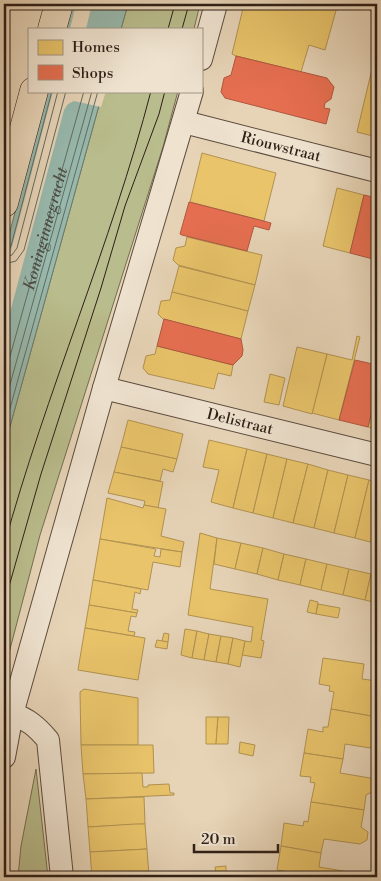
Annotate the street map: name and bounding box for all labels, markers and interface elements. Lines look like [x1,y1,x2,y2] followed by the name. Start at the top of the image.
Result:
[28,28,202,92] legend
[72,38,120,57] text: Homes
[72,64,113,83] text: Shops
[239,127,324,166] street label: Riouwstraat
[19,164,72,293] water label: Koninginnegracht
[205,404,276,439] street label: Delistraat
[194,821,277,853] scale bar
[201,830,236,849] text: 20 m

